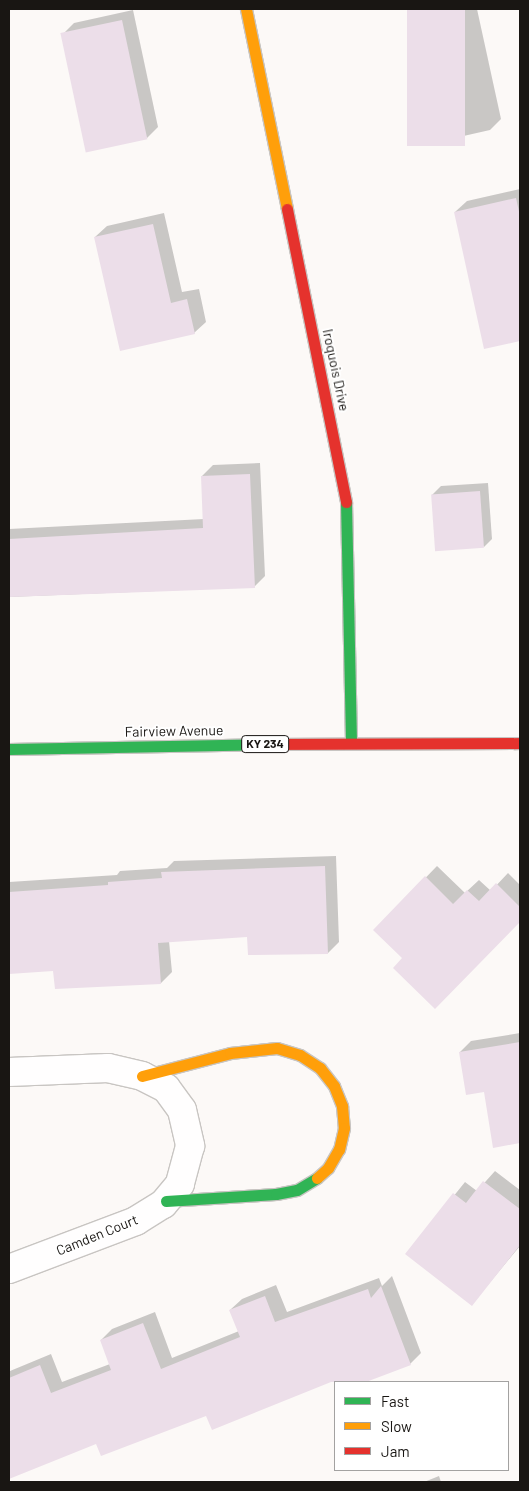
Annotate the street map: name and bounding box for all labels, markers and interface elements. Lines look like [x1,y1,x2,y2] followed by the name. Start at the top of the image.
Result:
[319,327,353,413] street label: Iroquois Drive
[125,722,223,740] street label: Fairview Avenue
[240,734,290,754] road number: KY 234
[54,1211,140,1259] street label: Camden Court
[334,1381,509,1471] legend
[381,1392,409,1410] text: Fast
[381,1417,412,1435] text: Slow
[381,1442,410,1460] text: Jam

